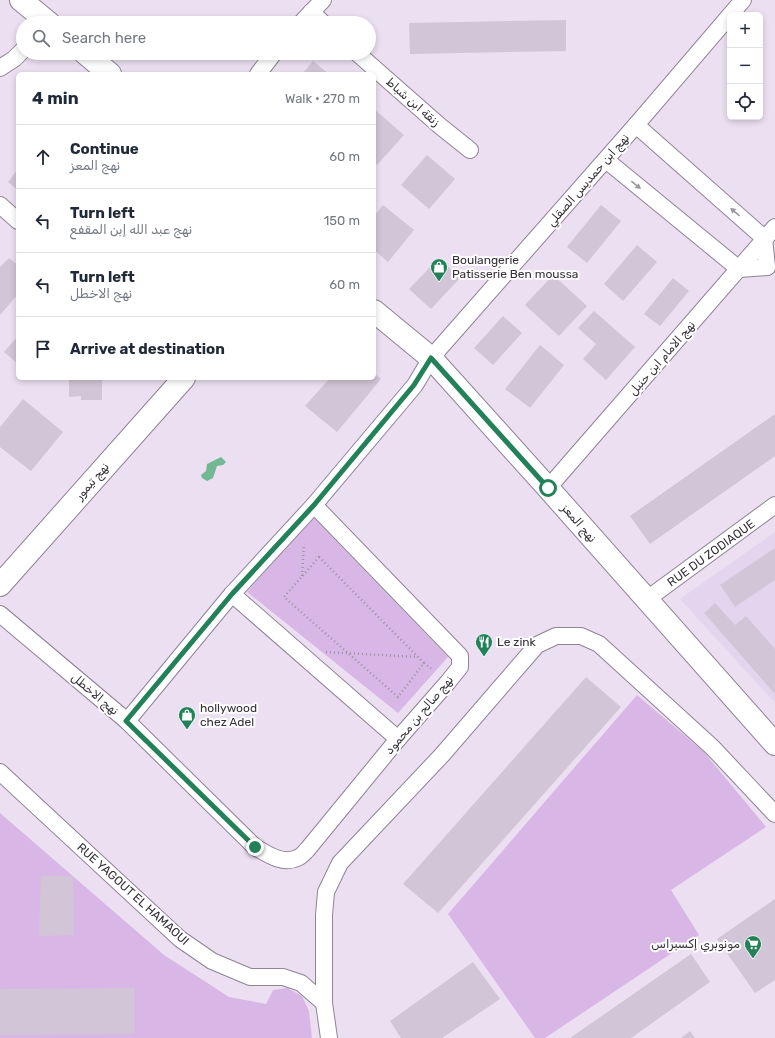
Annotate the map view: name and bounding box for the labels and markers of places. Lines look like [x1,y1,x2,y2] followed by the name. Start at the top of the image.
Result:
[452,253,578,281] place label: Boulangerie Patisserie Ben moussa
[429,257,449,282] shop icon: Boulangerie Patisserie Ben moussa
[474,632,494,657] restaurant icon: Le zink
[497,635,537,649] place label: Le zink
[200,701,257,729] place label: hollywood chez Adel
[177,705,197,730] shop icon: hollywood chez Adel
[743,934,763,959] supermarket icon: مونوبري إكسبراس
[651,937,740,952] place label: مونوبري إكسبراس

